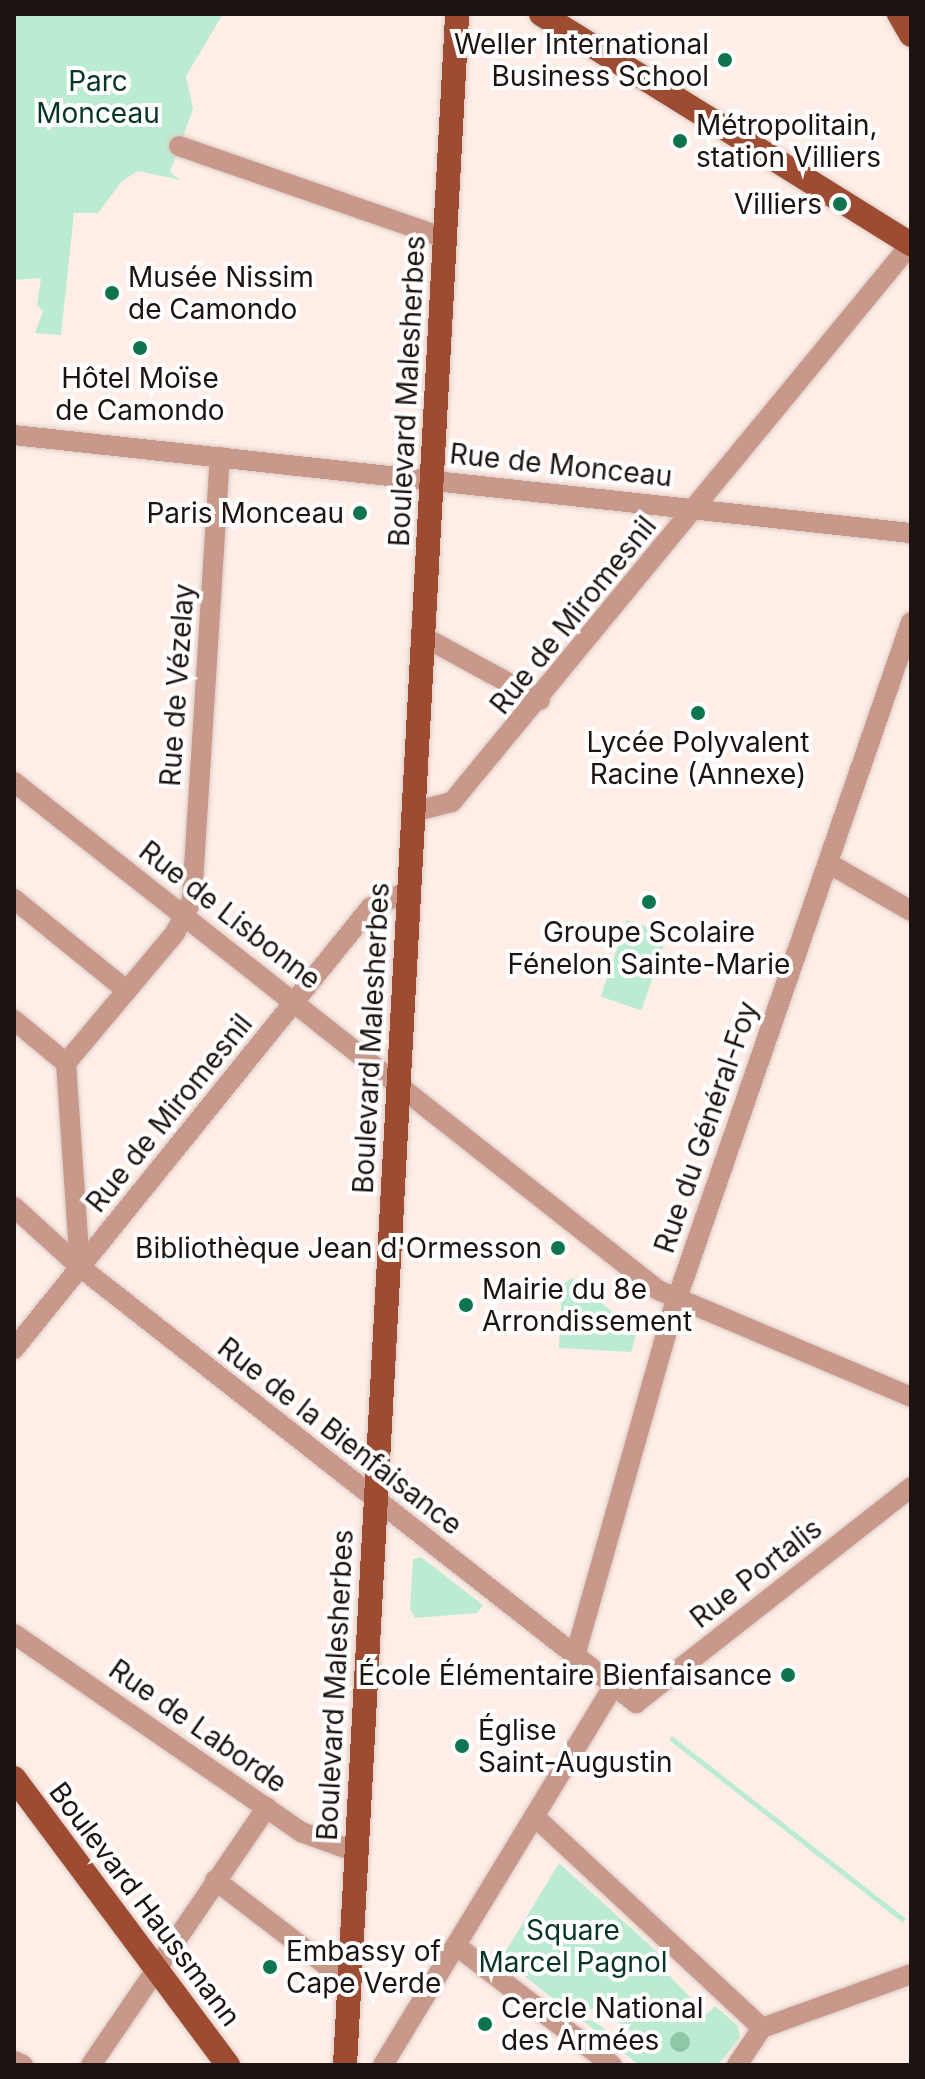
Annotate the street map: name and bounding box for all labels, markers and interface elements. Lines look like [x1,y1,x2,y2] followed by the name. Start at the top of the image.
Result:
[454,27,709,93] place label: Weller International Business School
[716,51,734,69] marker: Weller International Business School
[36,64,160,130] park label: Parc Monceau
[696,108,881,174] place label: Métropolitain, station Villiers
[671,132,689,150] marker: Métropolitain, station Villiers
[734,187,822,221] place label: Villiers
[829,193,851,215] marker: Villiers
[382,235,432,547] street label: Boulevard Malesherbes
[128,260,314,326] place label: Musée Nissim de Camondo
[103,284,121,302] marker: Musée Nissim de Camondo
[131,339,149,357] marker: Hôtel Moïse de Camondo
[55,361,225,427] place label: Hôtel Moïse de Camondo
[448,437,674,493] street label: Rue de Monceau
[146,496,344,530] place label: Paris Monceau
[351,504,369,522] marker: Paris Monceau
[483,509,663,721] street label: Rue de Miromesnil
[153,583,201,787] street label: Rue de Vézelay
[689,704,707,722] marker: Lycée Polyvalent Racine (Annexe)
[587,725,809,791] place label: Lycée Polyvalent Racine (Annexe)
[133,834,327,996] street label: Rue de Lisbonne
[346,882,396,1194] street label: Boulevard Malesherbes
[640,893,658,911] marker: Groupe Scolaire Fénelon Sainte-Marie
[508,915,790,981] place label: Groupe Scolaire Fénelon Sainte-Marie
[647,997,765,1257] street label: Rue du Général-Foy
[79,1007,259,1219] street label: Rue de Miromesnil
[135,1231,542,1265] place label: Bibliothèque Jean d'Ormesson
[549,1239,567,1257] marker: Bibliothèque Jean d'Ormesson
[482,1272,692,1338] place label: Mairie du 8e Arrondissement
[457,1296,475,1314] marker: Mairie du 8e Arrondissement
[211,1330,469,1542] street label: Rue de la Bienfaisance
[684,1511,828,1635] street label: Rue Portalis
[310,1529,360,1841] street label: Boulevard Malesherbes
[103,1652,293,1800] street label: Rue de Laborde
[358,1658,772,1692] place label: École Élémentaire Bienfaisance
[779,1666,797,1684] marker: École Élémentaire Bienfaisance
[478,1713,672,1779] place label: Église Saint-Augustin
[453,1737,471,1755] marker: Église Saint-Augustin
[42,1775,248,2033] street label: Boulevard Haussmann
[479,1913,667,1979] park label: Square Marcel Pagnol
[286,1934,441,2000] place label: Embassy of Cape Verde
[261,1958,279,1976] marker: Embassy of Cape Verde
[501,1991,703,2057] place label: Cercle National des Armées
[476,2015,494,2033] marker: Cercle National des Armées

